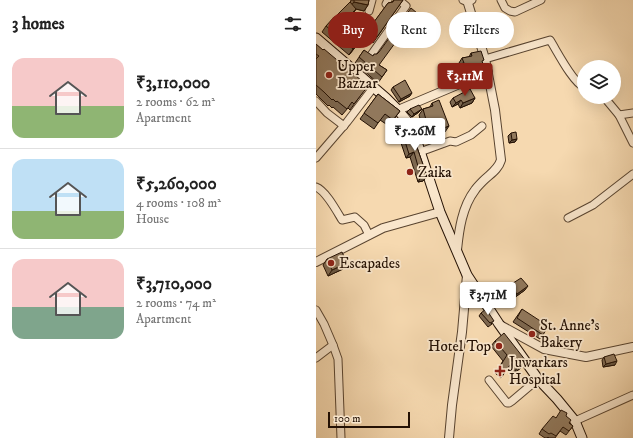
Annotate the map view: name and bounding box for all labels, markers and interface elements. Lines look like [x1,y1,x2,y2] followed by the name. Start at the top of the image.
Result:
[328,12,378,48] chip: Buy
[386,12,441,48] chip: Rent
[449,12,514,48] chip: Filters
[12,13,65,35] text: 3 homes
[282,13,304,35] icon: filters
[337,57,378,93] place label: Upper Bazzar
[577,60,621,104] map controls
[577,60,621,104] button: layers
[432,63,498,97] pin: ₹3.11M
[447,68,483,84] text: ₹3.11M
[324,70,334,80] marker: Upper Bazzar
[136,72,210,94] text: ₹3,110,000
[44,74,92,122] icon: home
[136,94,215,110] text: 2 rooms · 62 m²
[136,110,191,126] text: Apartment
[382,118,448,152] pin: ₹5.26M
[394,123,436,139] text: ₹5.26M
[418,163,452,182] place label: Zaika
[405,167,415,177] marker: Zaika
[136,173,217,195] text: ₹5,260,000
[44,175,92,223] icon: home
[136,195,221,211] text: 4 rooms · 108 m²
[136,211,169,227] text: House
[339,254,400,273] place label: Escapades
[326,258,336,268] marker: Escapades
[136,273,212,295] text: ₹3,710,000
[44,275,92,323] icon: home
[455,282,521,316] pin: ₹3.71M
[469,287,507,303] text: ₹3.71M
[136,295,216,311] text: 2 rooms · 74 m²
[136,311,191,327] text: Apartment
[540,316,599,352] place label: St. Anne's Bakery
[527,329,537,339] marker: St. Anne's Bakery
[428,337,491,356] place label: Hotel Top
[494,341,504,351] marker: Hotel Top
[507,353,568,389] place label: Juwarkars Hospital
[494,365,506,377] marker: Juwarkars Hospital
[328,410,410,429] scale bar
[334,412,360,426] text: 100 m

